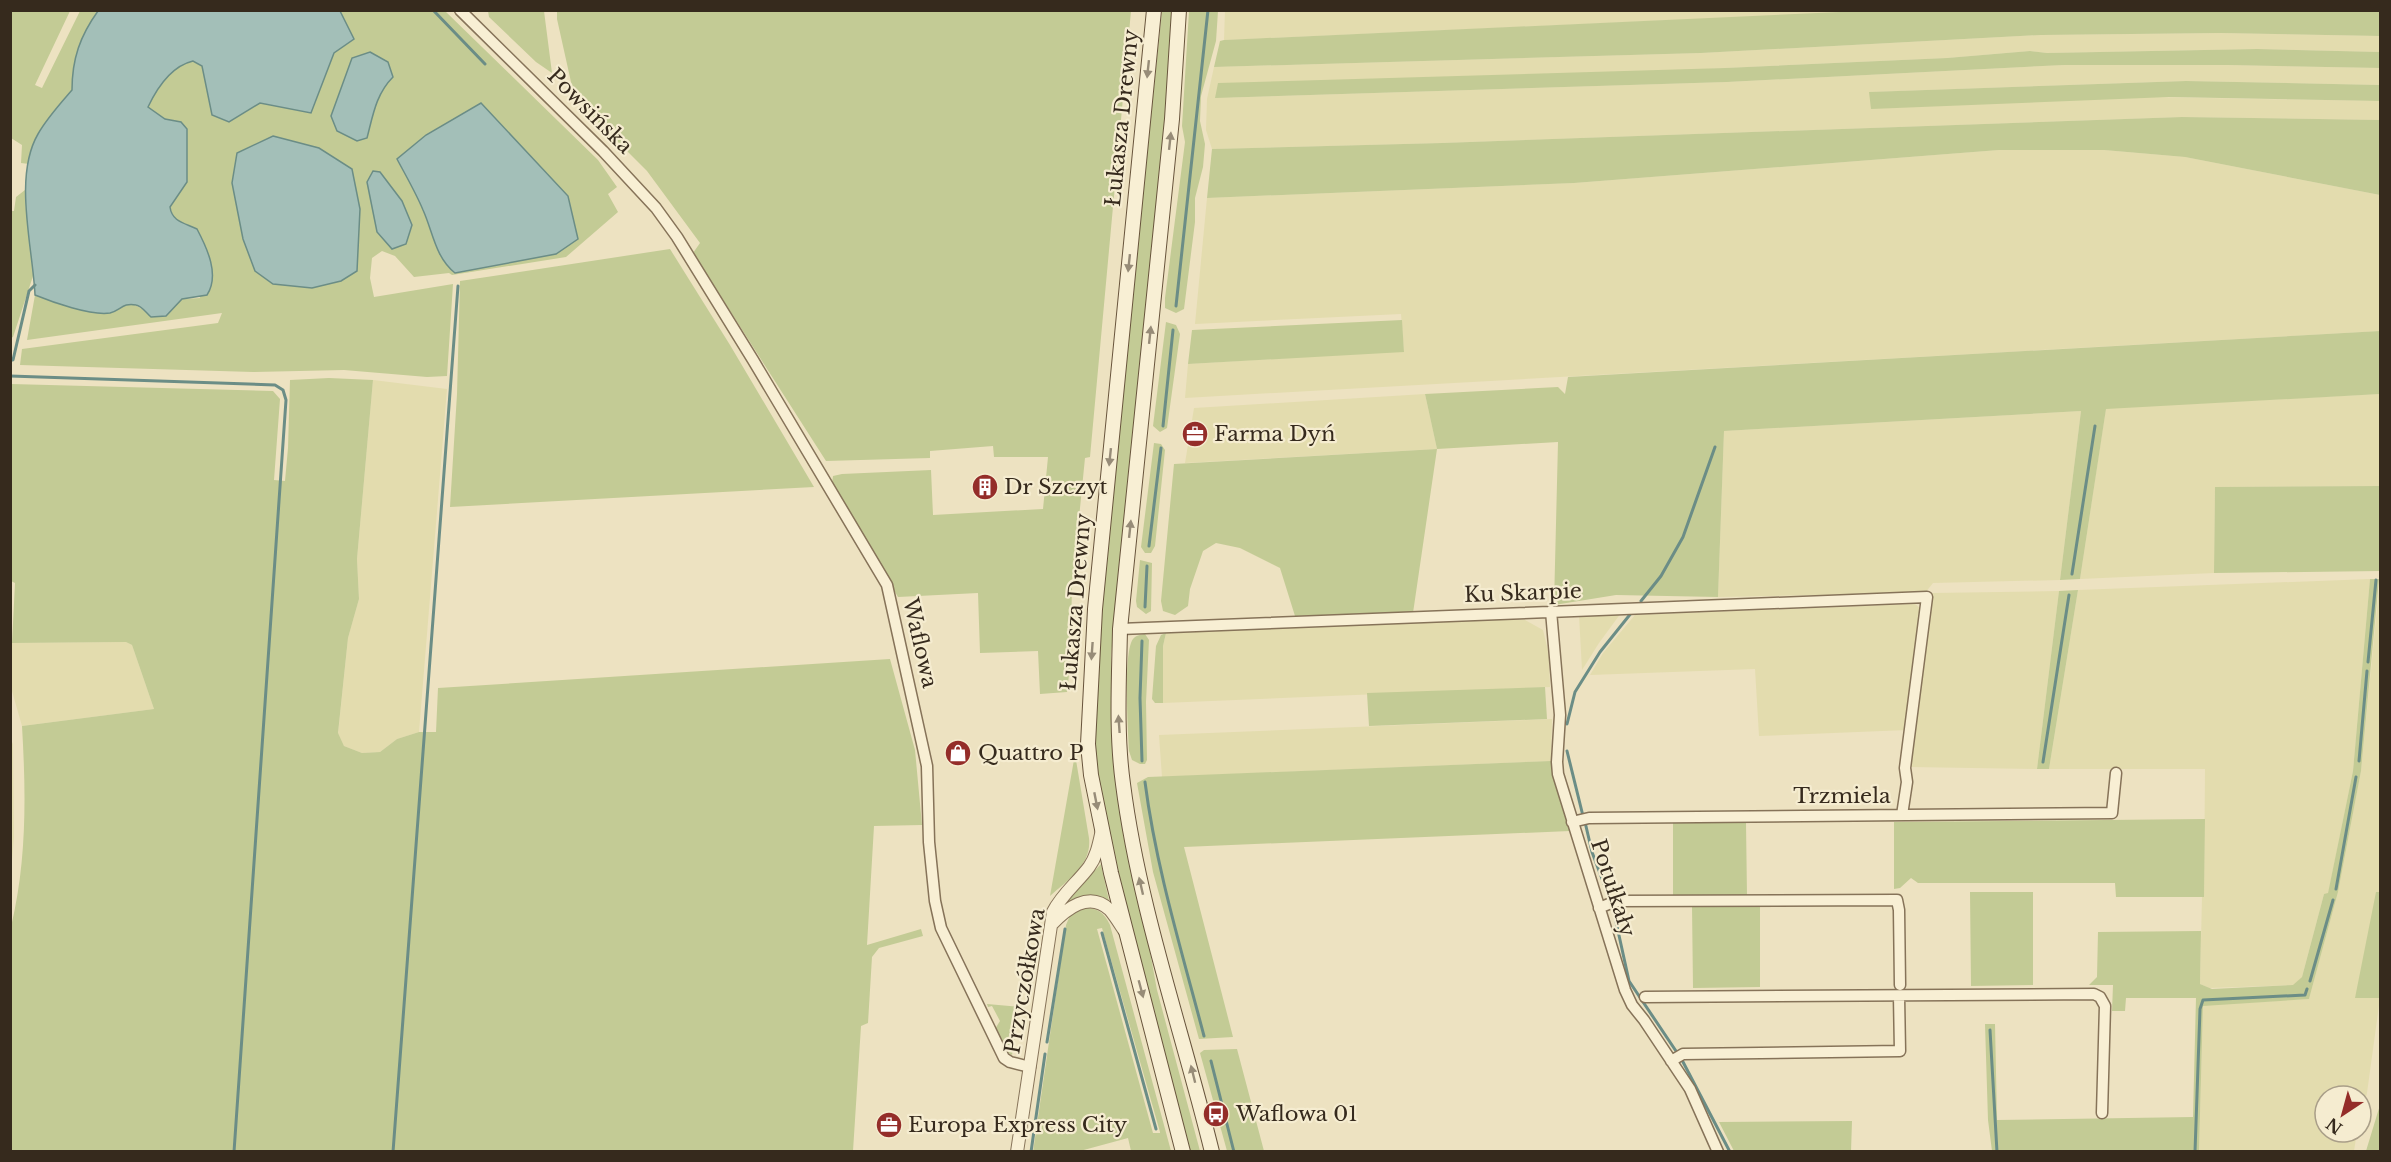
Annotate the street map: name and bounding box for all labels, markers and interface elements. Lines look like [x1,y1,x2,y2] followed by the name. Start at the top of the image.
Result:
[1100,28,1144,208] street label: Łukasza Drewny
[1143,59,1153,78] one-way arrow
[542,63,638,159] street label: Powsińska
[1165,132,1175,151] one-way arrow
[1124,253,1134,272] one-way arrow
[1145,326,1155,345] one-way arrow
[1180,419,1210,449] office icon: Farma Dyń
[1214,421,1335,447] place label: Farma Dyń
[1105,447,1115,466] one-way arrow
[970,472,1000,502] building icon: Dr Szczyt
[1004,474,1108,500] place label: Dr Szczyt
[1055,512,1097,692] street label: Łukasza Drewny
[1125,519,1135,538] one-way arrow
[1464,578,1582,608] street label: Ku Skarpie
[897,595,943,691] street label: Waflowa
[1087,642,1097,661] one-way arrow
[1114,714,1124,733] one-way arrow
[943,738,973,768] shop icon: Quattro P
[978,740,1083,766] place label: Quattro P
[1793,783,1891,809] street label: Trzmiela
[1092,792,1101,811] one-way arrow
[1585,836,1641,941] street label: Potułkały
[1136,877,1146,896] one-way arrow
[999,906,1051,1056] street label: Przyczółkowa
[1136,980,1146,998] one-way arrow
[1188,1065,1197,1083] one-way arrow
[2313,1084,2373,1144] north arrow
[1201,1099,1231,1129] bus stop icon: Waflowa 01
[1235,1101,1358,1127] place label: Waflowa 01
[874,1110,904,1140] office icon: Europa Express City
[908,1112,1128,1138] place label: Europa Express City
[2322,1114,2346,1139] text: N

